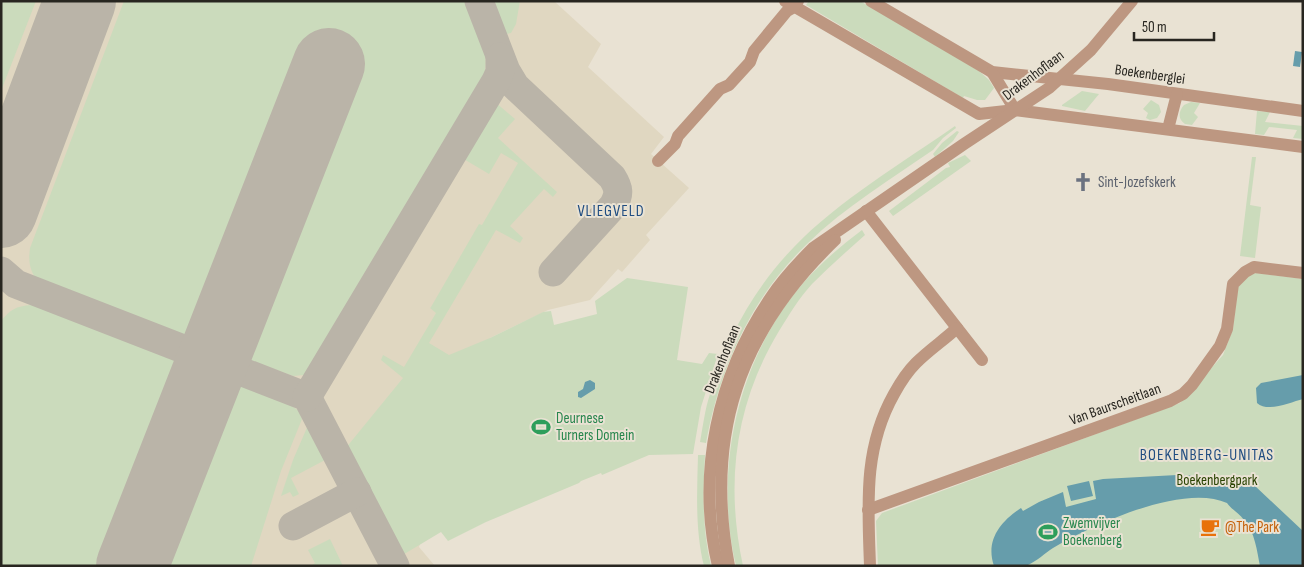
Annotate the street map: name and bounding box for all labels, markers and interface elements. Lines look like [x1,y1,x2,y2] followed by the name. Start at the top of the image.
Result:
[1134,10,1214,42] scale bar
[1142,18,1167,37] text: 50 m
[999,46,1068,105] street label: Drakenhoflaan
[1114,60,1186,89] street label: Boekenberglei
[1072,171,1094,193] church icon: Sint-Jozefskerk
[1098,173,1176,192] place label: Sint-Jozefskerk
[577,202,645,221] district label: VLIEGVELD
[700,322,745,396] street label: Drakenhoflaan
[1067,379,1163,430] street label: Van Baurscheitlaan
[556,409,634,445] place label: Deurnese Turners Domein
[530,416,552,438] sports icon: Deurnese Turners Domein
[1140,446,1274,465] district label: BOEKENBERG-UNITAS
[1176,471,1258,490] park label: Boekenbergpark
[1063,514,1122,550] place label: Zwemvijver Boekenberg
[1199,516,1221,538] cafe icon: @The Park
[1225,518,1279,537] place label: @The Park
[1037,521,1059,543] sports icon: Zwemvijver Boekenberg

